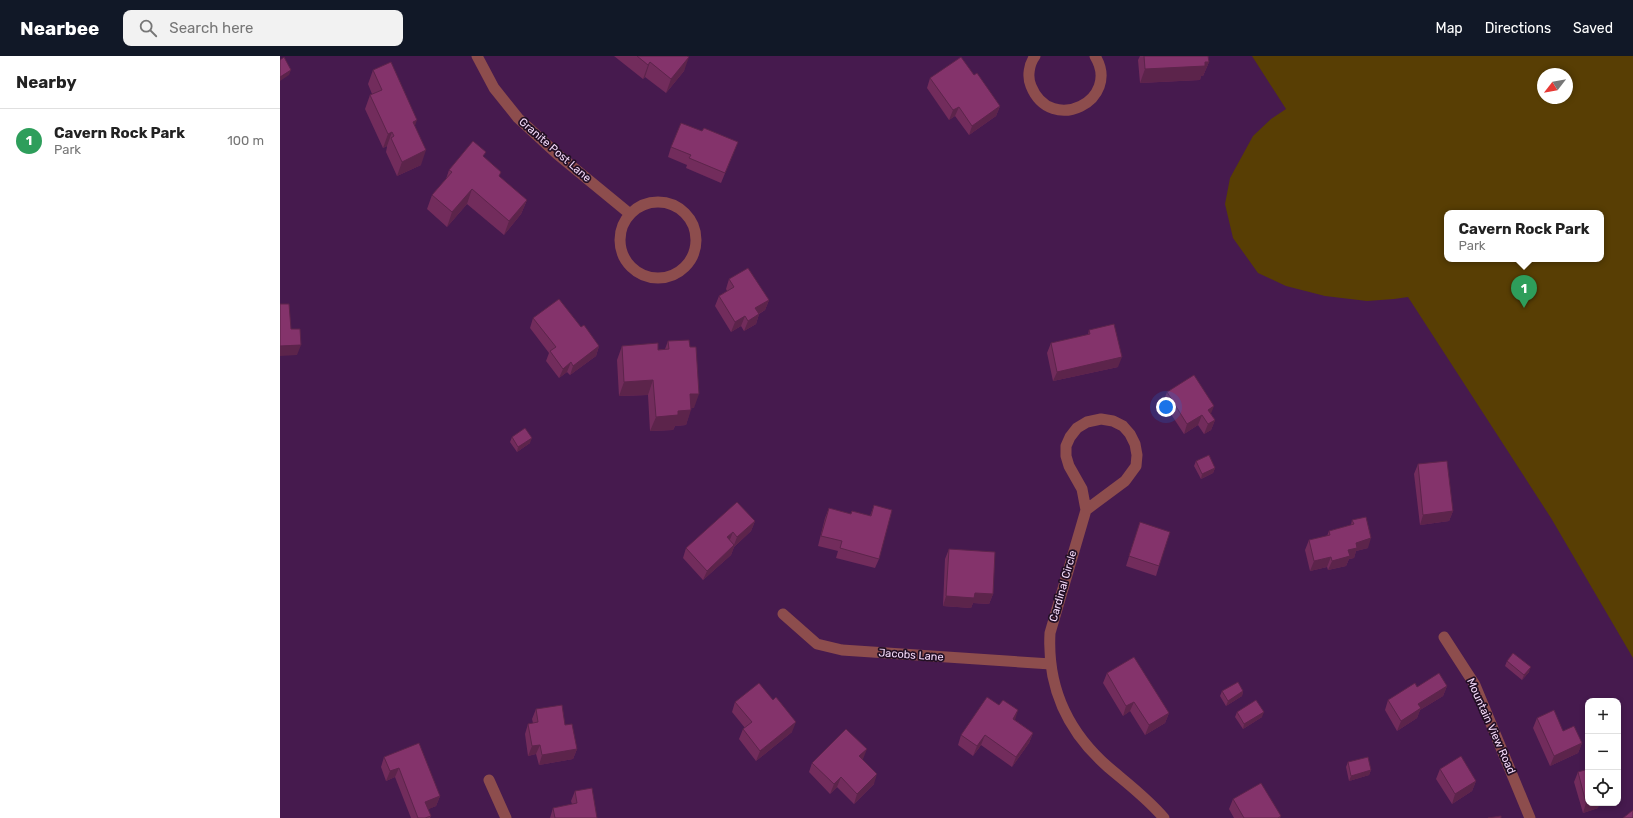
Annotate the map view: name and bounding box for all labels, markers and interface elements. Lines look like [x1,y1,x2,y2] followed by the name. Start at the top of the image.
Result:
[123,10,403,46] search box
[20,17,99,40] text: Nearbee
[137,17,159,39] icon: search
[169,19,254,37] text: Search here
[1436,20,1463,37] text: Map
[1485,20,1551,37] text: Directions
[1573,20,1613,37] text: Saved
[1537,68,1573,104] north arrow
[16,72,77,92] text: Nearby
[516,115,594,185] street label: Granite Post Lane
[54,124,185,142] text: Cavern Rock Park
[26,133,32,148] text: 1
[227,133,264,148] text: 100 m
[54,142,81,157] text: Park
[1444,210,1604,262] popup
[1459,220,1589,238] text: Cavern Rock Park
[1459,238,1486,253] text: Park
[1511,275,1537,308] pin: 1
[1156,397,1176,417] your location
[1047,549,1079,623] street label: Cardinal Circle
[878,646,944,664] street label: Jacobs Lane
[1464,676,1518,776] street label: Mountain View Road
[1585,698,1621,806] map controls
[1585,698,1621,734] button: +
[1585,734,1621,770] button: −
[1585,770,1621,806] button: locate

